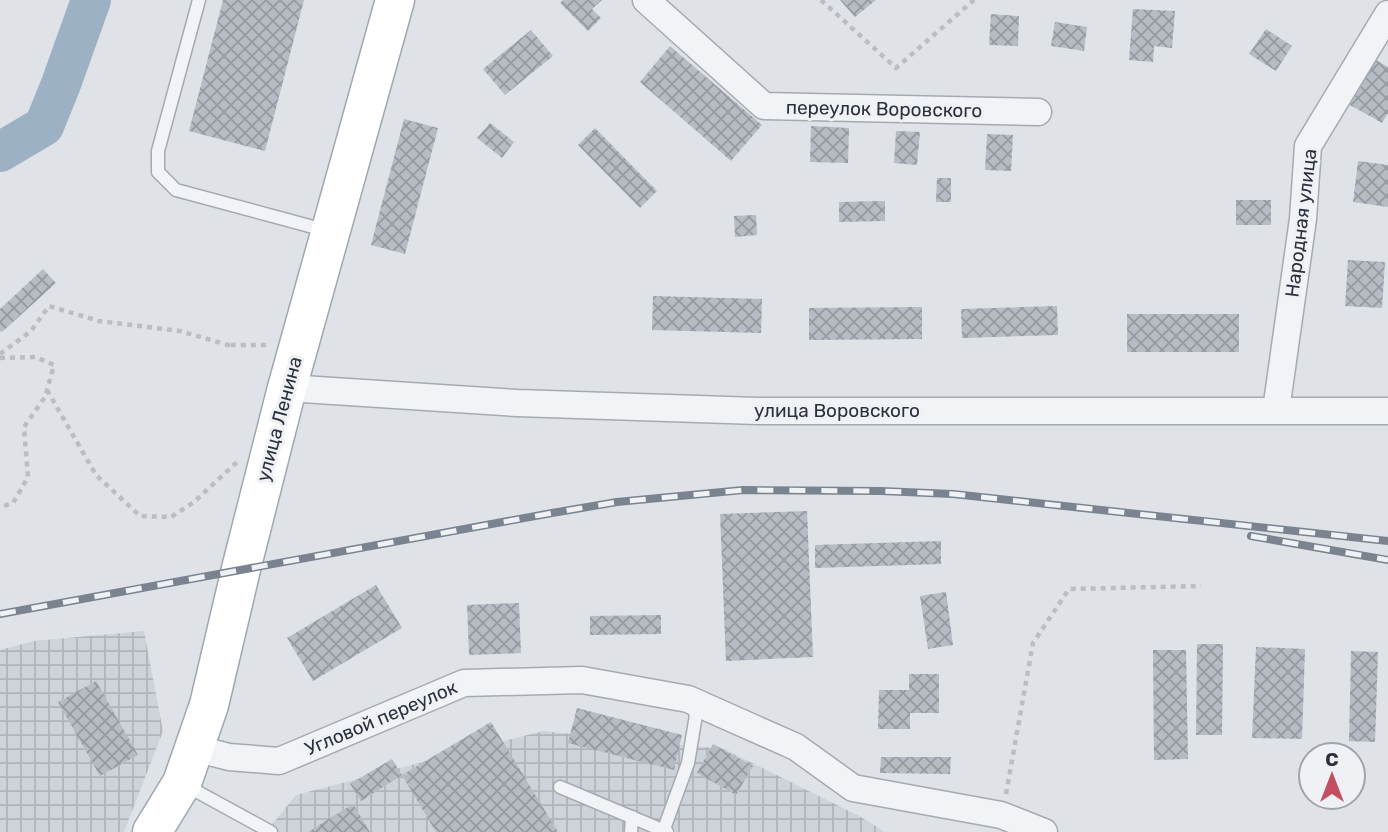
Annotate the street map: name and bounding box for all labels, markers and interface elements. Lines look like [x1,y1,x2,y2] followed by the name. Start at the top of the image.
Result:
[786,96,982,122] street label: переулок Воровского
[1280,147,1322,299] street label: Народная улица
[251,354,307,484] street label: улица Ленина
[754,399,920,422] street label: улица Воровского
[301,676,461,760] street label: Угловой переулок
[1297,741,1367,811] north arrow
[1325,748,1339,771] text: С

